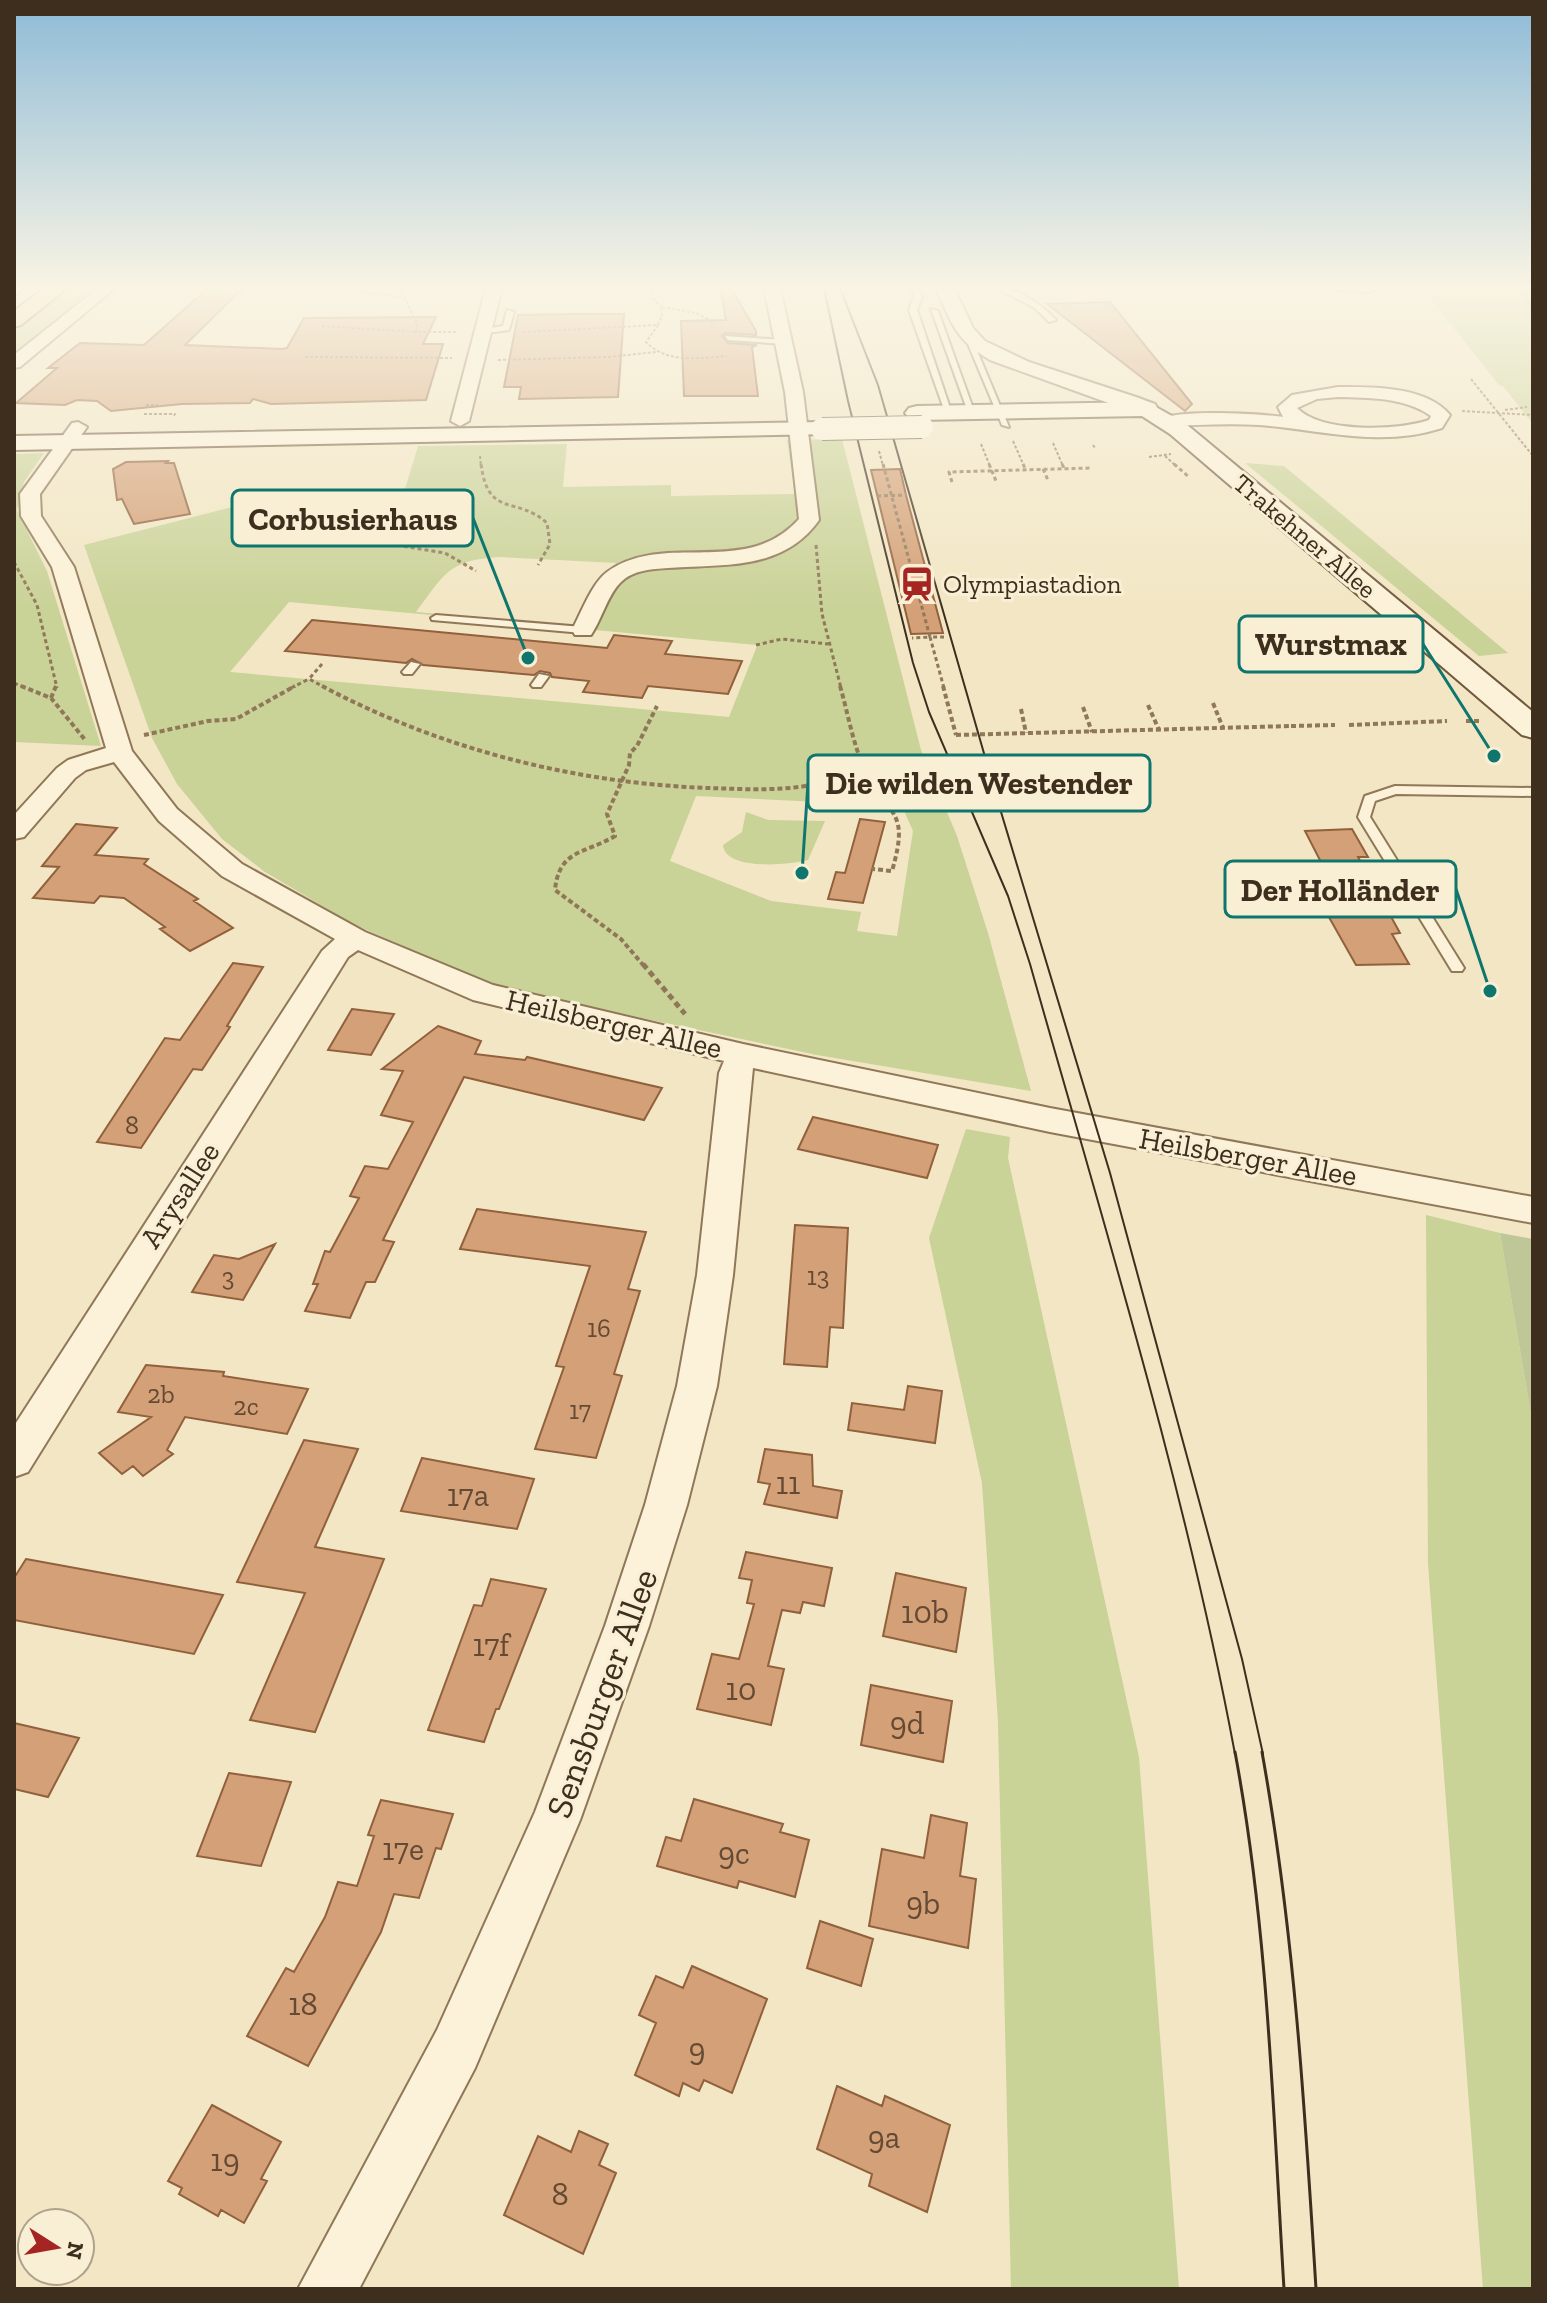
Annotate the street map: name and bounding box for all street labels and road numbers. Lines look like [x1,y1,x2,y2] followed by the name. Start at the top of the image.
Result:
[1227,467,1383,605] street label: Trakehner Allee
[503,982,725,1066] street label: Heilsberger Allee
[1136,1120,1360,1194] street label: Heilsberger Allee
[133,1135,227,1255] street label: Arysallee
[537,1563,666,1823] street label: Sensburger Allee

